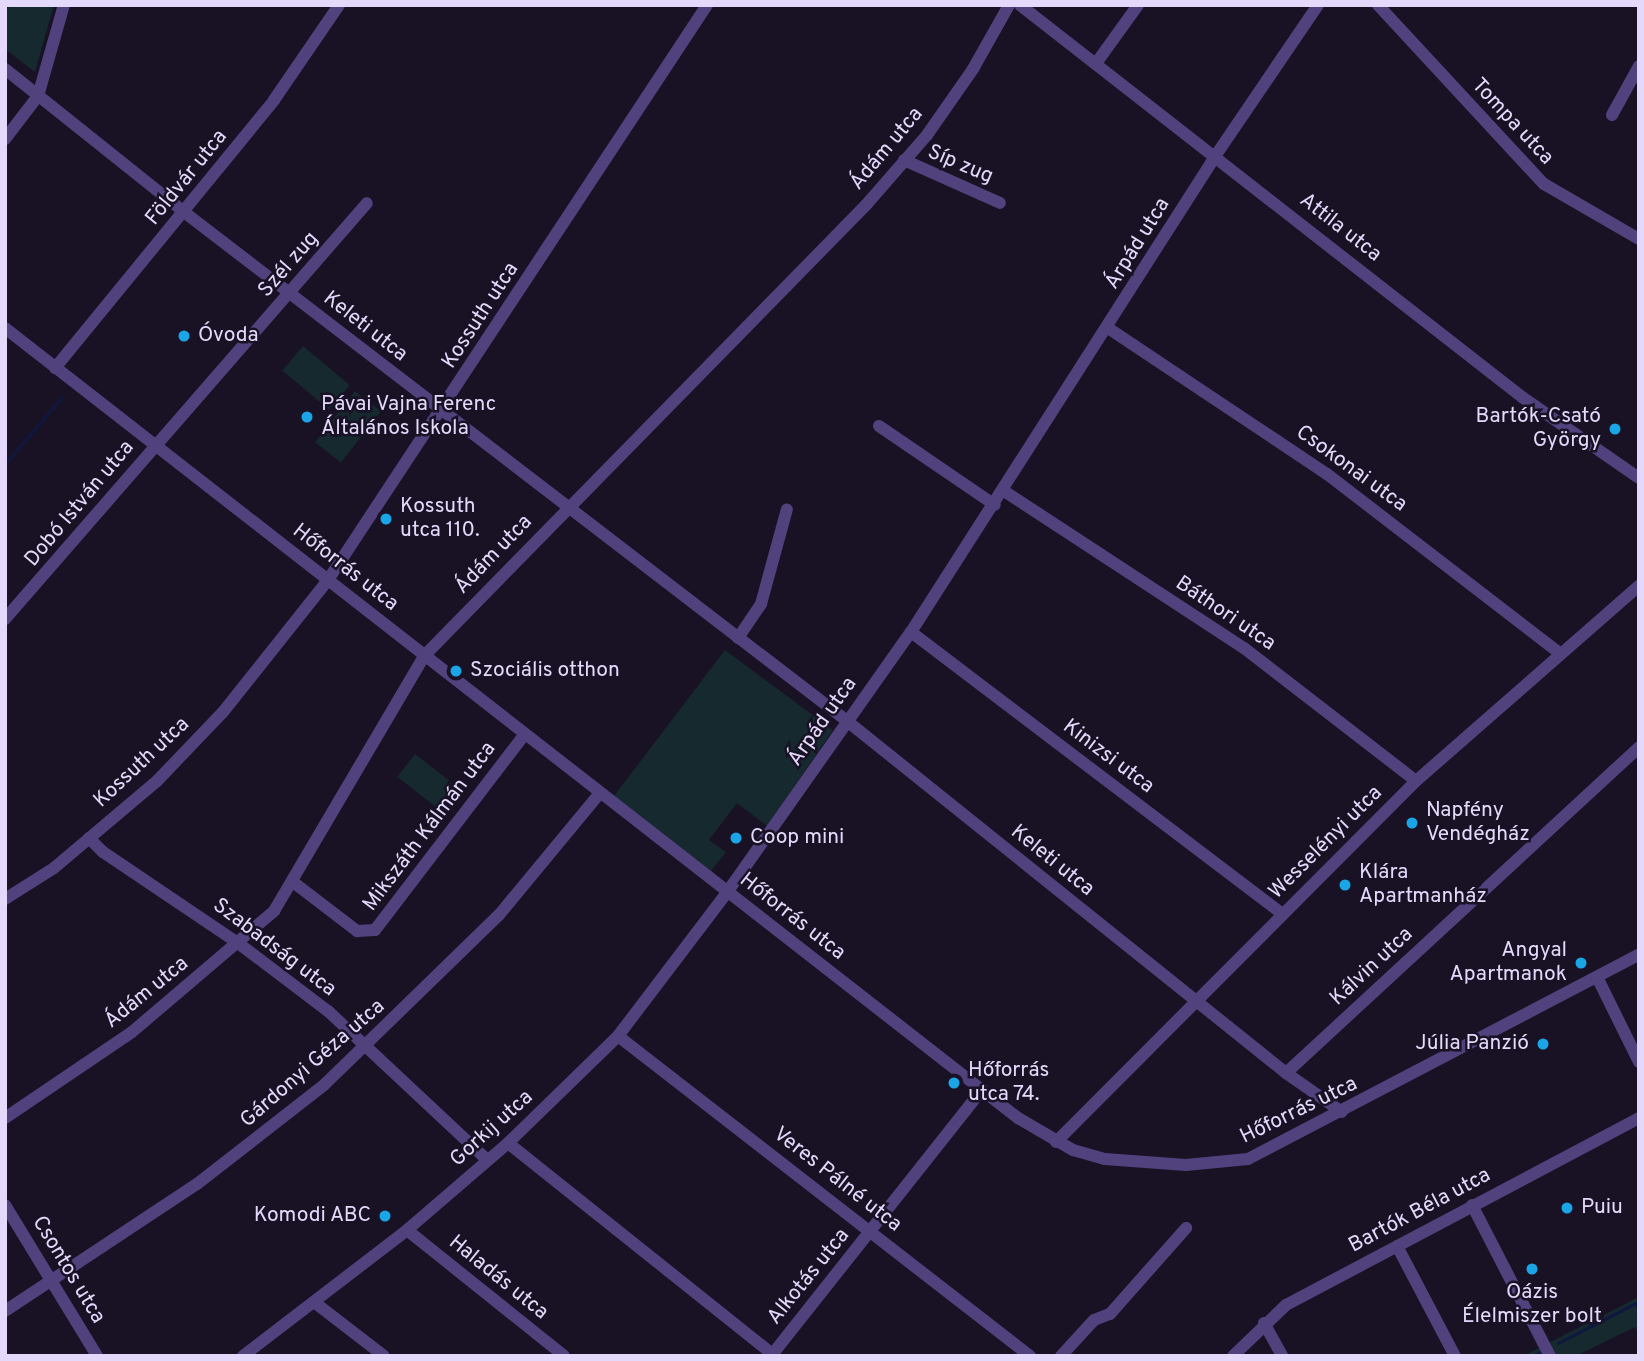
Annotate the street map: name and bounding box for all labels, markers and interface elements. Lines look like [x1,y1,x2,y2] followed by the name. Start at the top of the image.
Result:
[1466,74,1558,170] street label: Tompa utca
[845,102,929,196] street label: Ádám utca
[141,125,233,231] street label: Földvár utca
[923,140,997,190] street label: Síp zug
[1294,188,1386,268] street label: Attila utca
[1100,194,1176,294] street label: Árpád utca
[254,227,324,303] street label: Szél zug
[437,258,525,374] street label: Kossuth utca
[318,286,412,368] street label: Keleti utca
[198,323,259,349] place label: Óvoda
[176,328,192,344] marker: Óvoda
[321,392,497,442] place label: Pávai Vajna Ferenc Általános Iskola
[1476,404,1601,454] place label: Bartók-Csató György
[299,409,315,425] marker: Pávai Vajna Ferenc Általános Iskola
[1291,420,1411,518] street label: Csokonai utca
[1607,421,1623,437] marker: Bartók-Csató György
[20,436,140,572] street label: Dobó István utca
[400,494,480,544] place label: Kossuth utca 110.
[450,510,538,600] street label: Ádám utca
[378,511,394,527] marker: Kossuth utca 110.
[287,519,403,617] street label: Hőforrás utca
[1170,571,1280,657] street label: Báthori utca
[470,658,620,684] place label: Szociális otthon
[448,663,464,679] marker: Szociális otthon
[783,673,863,771] street label: Árpád utca
[89,712,195,814] street label: Kossuth utca
[1057,715,1159,799] street label: Kinizsi utca
[358,737,502,917] street label: Mikszáth Kálmán utca
[1264,781,1388,905] street label: Wesselényi utca
[1426,798,1530,848] place label: Napfény Vendégház
[1404,815,1420,831] marker: Napfény Vendégház
[1005,820,1099,902] street label: Keleti utca
[750,825,844,851] place label: Coop mini
[728,830,744,846] marker: Coop mini
[1359,860,1487,910] place label: Klára Apartmanház
[734,868,850,966] street label: Hőforrás utca
[1337,877,1353,893] marker: Klára Apartmanház
[207,893,341,1003] street label: Szabadság utca
[1325,922,1419,1012] street label: Kálvin utca
[1449,938,1567,988] place label: Angyal Apartmanok
[100,952,194,1034] street label: Ádám utca
[1573,955,1589,971] marker: Angyal Apartmanok
[236,994,390,1134] street label: Gárdonyi Géza utca
[1415,1031,1529,1057] place label: Júlia Panzió
[1535,1036,1551,1052] marker: Júlia Panzió
[968,1058,1049,1108] place label: Hőforrás utca 74.
[1236,1072,1362,1150] street label: Hőforrás utca
[946,1075,962,1091] marker: Hőforrás utca 74.
[446,1085,538,1173] street label: Gorkij utca
[768,1122,906,1238] street label: Veres Pálné utca
[1345,1163,1495,1259] street label: Bartók Béla utca
[1581,1195,1623,1221] place label: Puiu
[1559,1200,1575,1216] marker: Puiu
[253,1203,371,1229] place label: Komodi ABC
[377,1208,393,1224] marker: Komodi ABC
[26,1212,110,1328] street label: Csontos utca
[763,1224,855,1330] street label: Alkotás utca
[443,1230,553,1326] street label: Haladás utca
[1524,1261,1540,1277] marker: Oázis Élelmiszer bolt
[1462,1280,1602,1330] place label: Oázis Élelmiszer bolt

